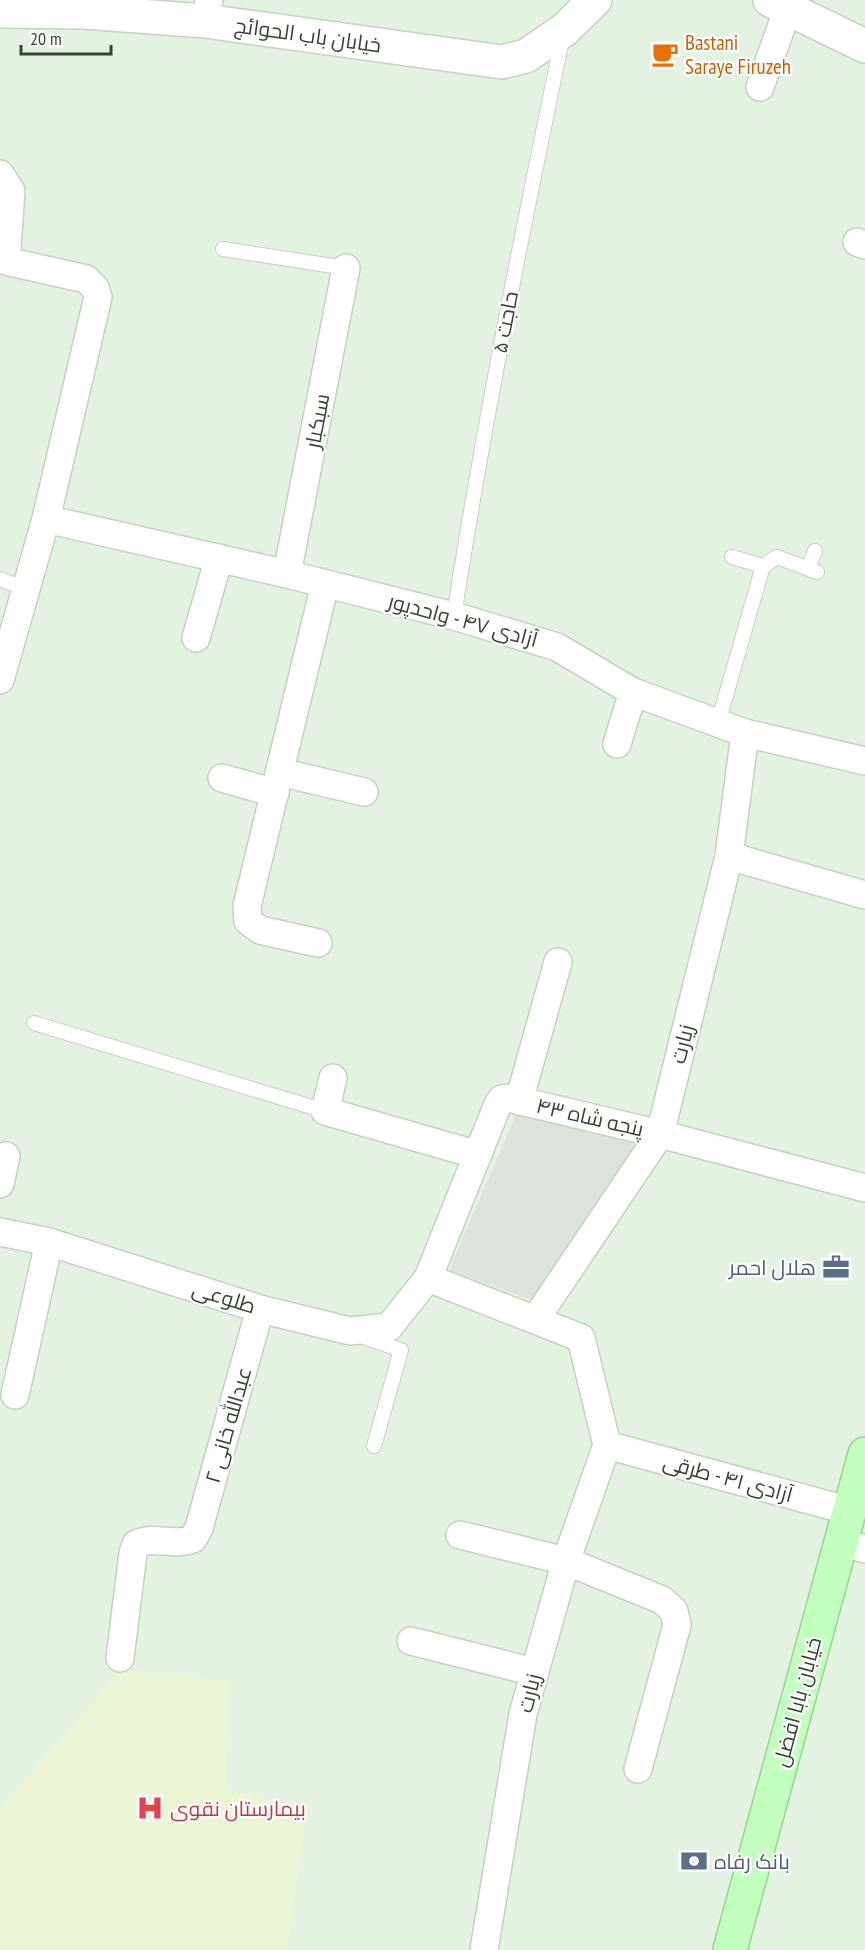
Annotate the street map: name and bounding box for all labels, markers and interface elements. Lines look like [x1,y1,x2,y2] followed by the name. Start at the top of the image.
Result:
[233,11,383,60] street label: خیابان باب الحوائج
[21,18,111,56] scale bar
[30,27,62,50] text: 20 m
[685,29,791,80] place label: Bastani Saraye Firuzeh
[650,39,680,69] cafe icon: Bastani Saraye Firuzeh
[486,289,524,355] street label: حاجت ۵
[298,391,336,452] street label: سبکبار
[384,587,541,654] street label: آزادی ۴۷ - واحدپور
[664,1022,700,1066] street label: زیارت
[533,1092,647,1144] street label: پنجه شاه ۴۳
[821,1252,851,1282] office icon: هلال احمر
[728,1254,816,1281] place label: هلال احمر
[189,1275,259,1319] street label: طلوعی
[199,1364,257,1486] street label: عبدالله خانی ۲
[660,1448,796,1508] street label: آزادی ۴۱ - طرقی
[767,1634,827,1770] street label: خیابان بابا افضل
[511,1671,547,1715] street label: زیارت
[135,1793,165,1823] hospital icon: بیمارستان نقوی
[170,1795,306,1822] place label: بیمارستان نقوی
[679,1846,709,1876] bank icon: بانک رفاه
[714,1848,790,1875] place label: بانک رفاه

